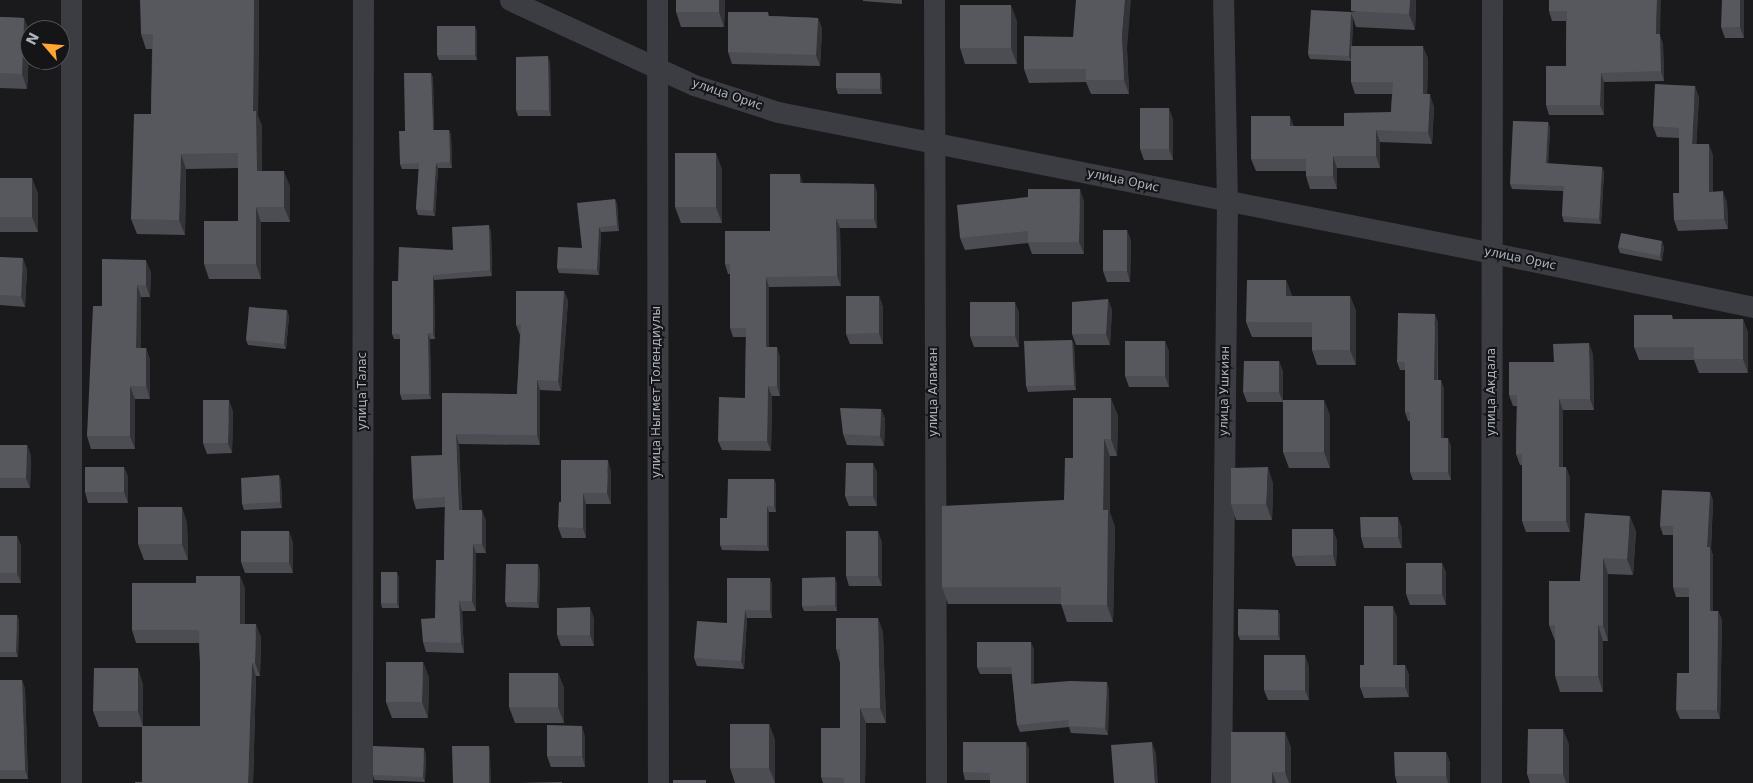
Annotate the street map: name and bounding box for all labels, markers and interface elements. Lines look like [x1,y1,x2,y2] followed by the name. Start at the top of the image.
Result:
[20,20,70,70] north arrow
[23,30,42,47] text: N
[690,76,764,114] street label: улица Орис
[1086,166,1160,196] street label: улица Орис
[1483,244,1557,274] street label: улица Орис
[650,306,664,478] street label: улица Ныгмет Толендиулы
[1217,346,1233,436] street label: улица Ушкиян
[927,347,941,437] street label: улица Аламан
[1485,348,1499,436] street label: улица Акдала
[356,352,370,430] street label: улица Талас

